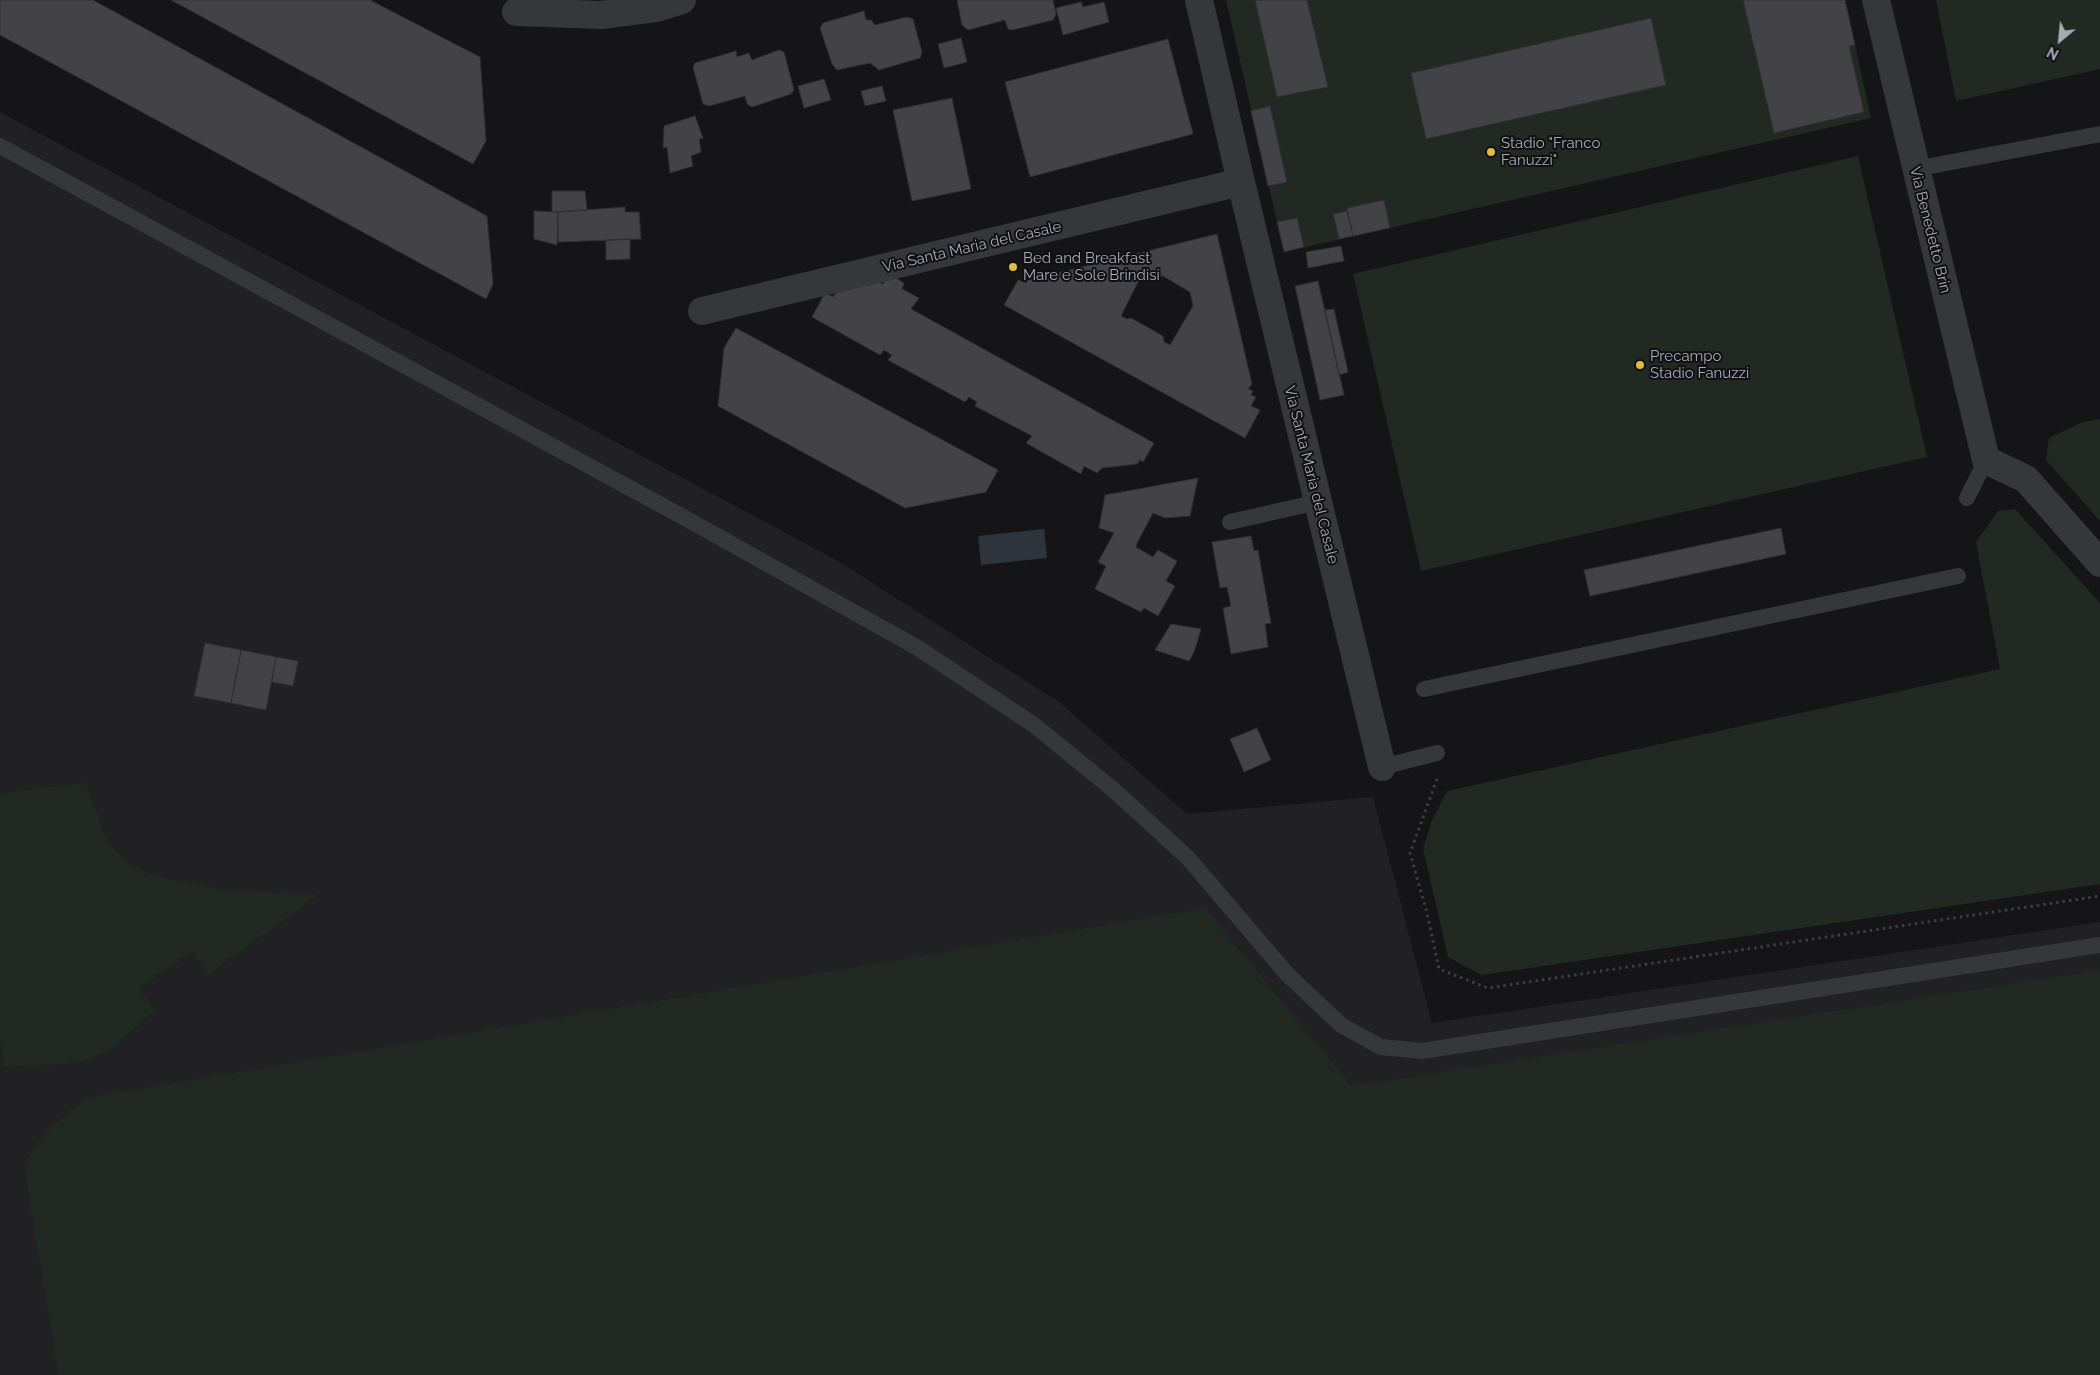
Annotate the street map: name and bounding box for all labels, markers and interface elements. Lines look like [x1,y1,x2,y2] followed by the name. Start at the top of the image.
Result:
[2035,15,2085,65] north arrow
[2044,44,2061,63] text: N
[1501,134,1600,169] place label: Stadio "Franco Fanuzzi"
[1485,146,1497,158] marker: Stadio "Franco Fanuzzi"
[1906,165,1954,295] street label: Via Benedetto Brin
[881,218,1063,276] street label: Via Santa Maria del Casale
[1023,249,1160,284] place label: Bed and Breakfast Mare e Sole Brindisi
[1007,261,1019,273] marker: Bed and Breakfast Mare e Sole Brindisi
[1650,347,1749,382] place label: Precampo Stadio Fanuzzi
[1634,359,1646,371] marker: Precampo Stadio Fanuzzi
[1280,384,1342,566] street label: Via Santa Maria del Casale

